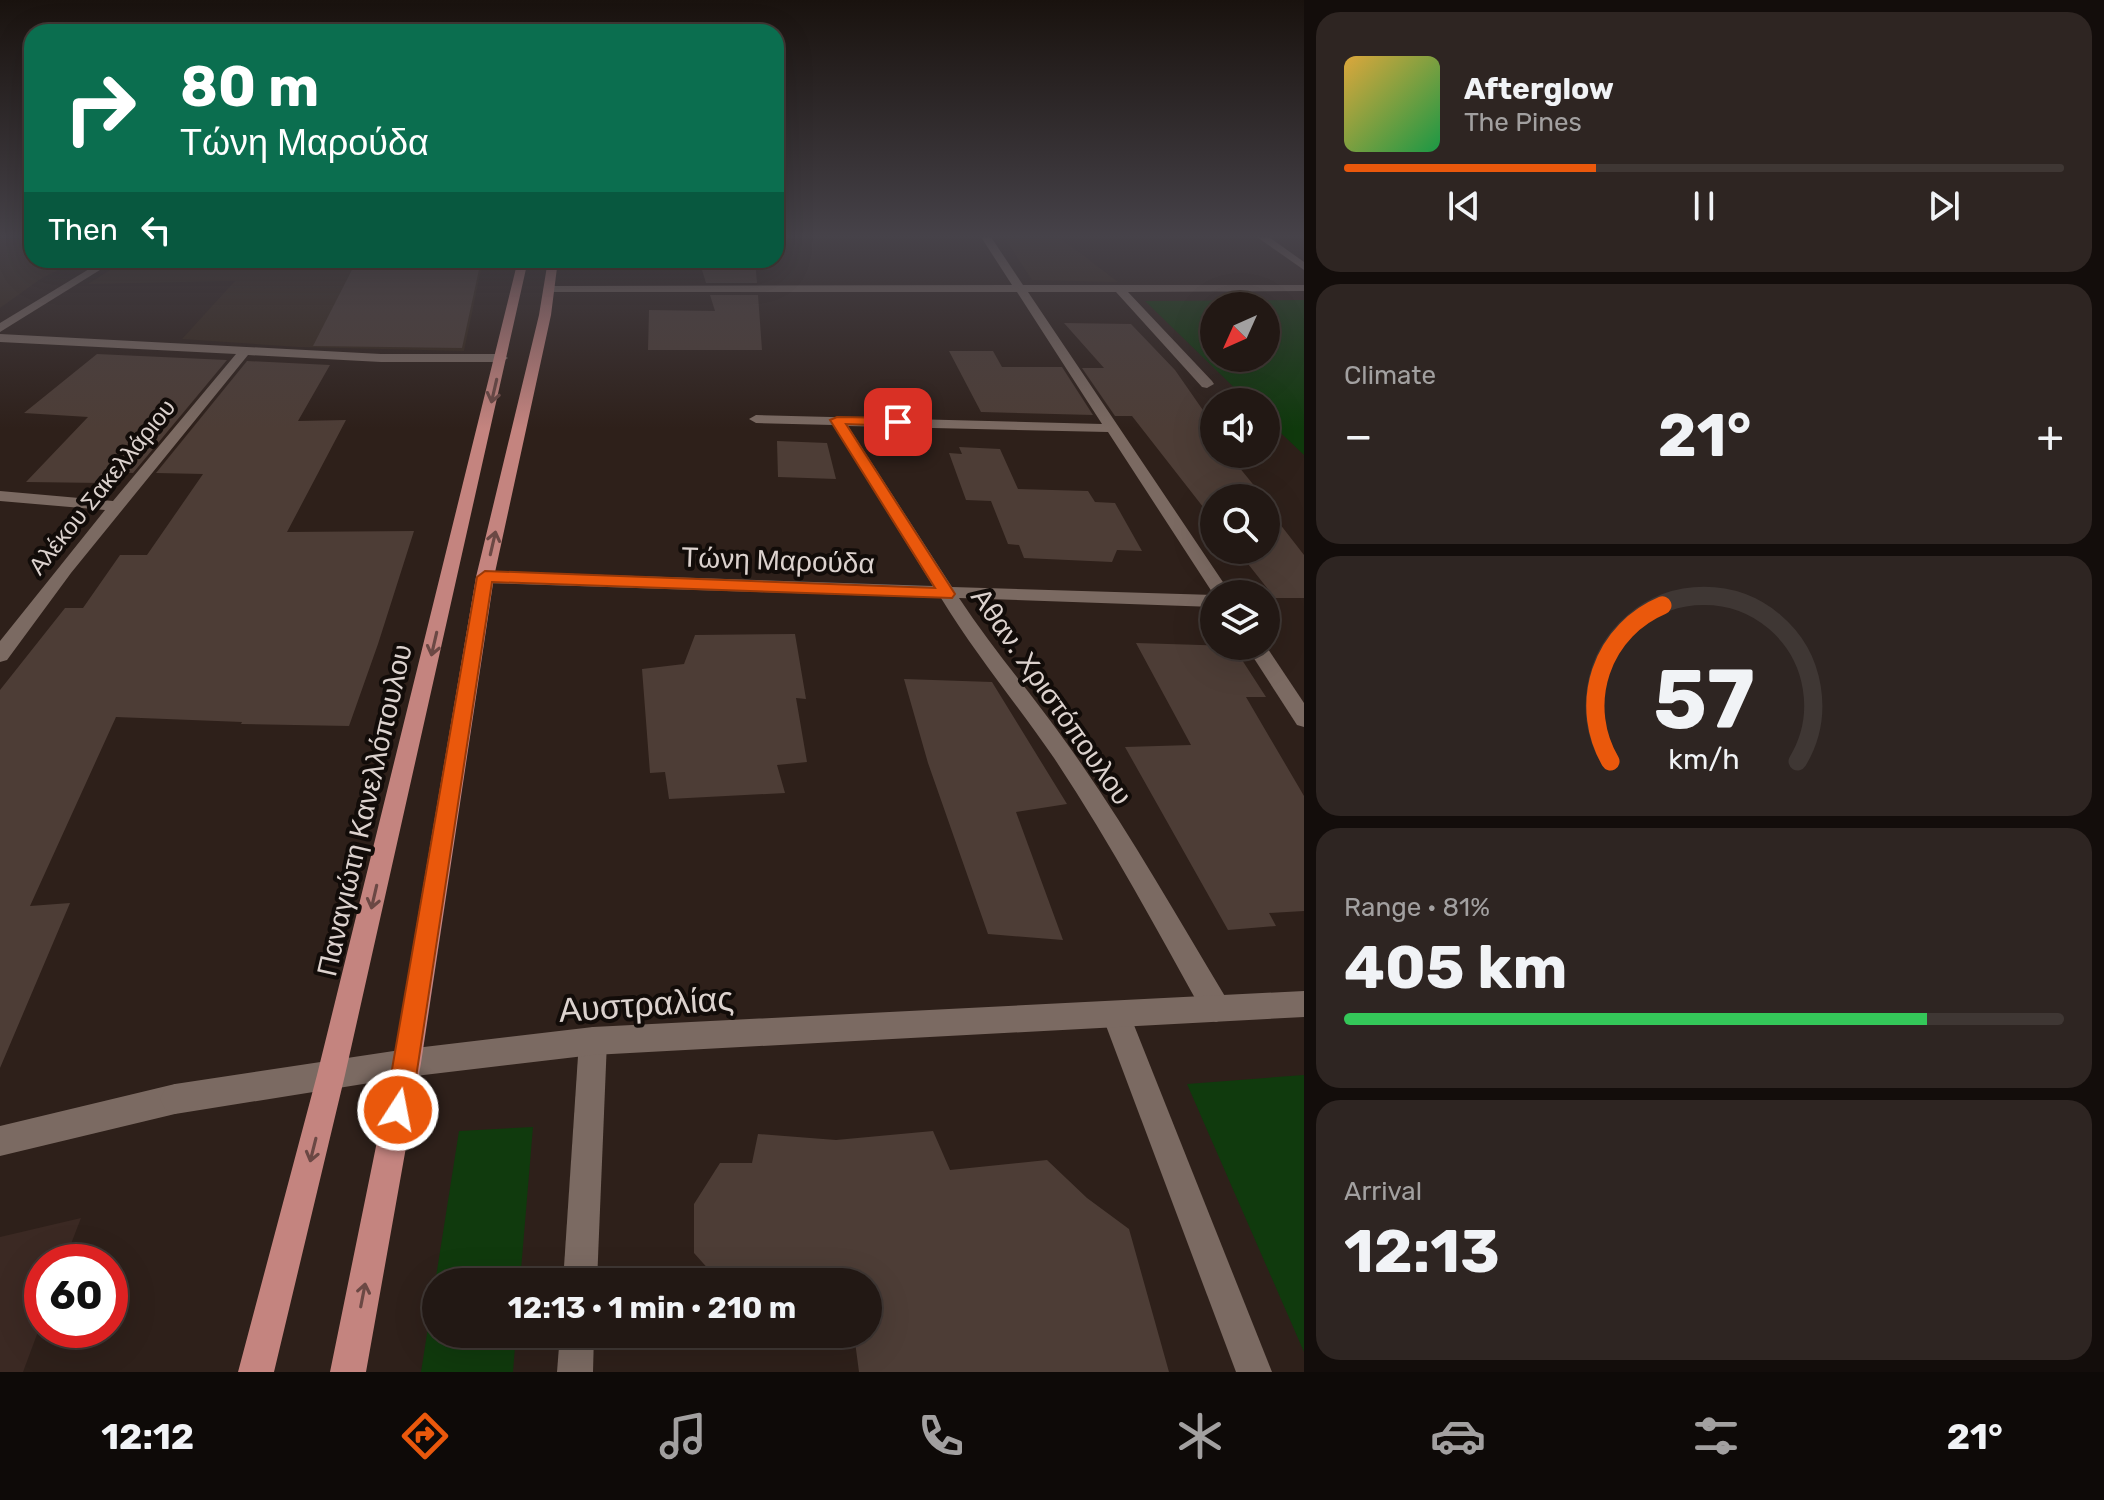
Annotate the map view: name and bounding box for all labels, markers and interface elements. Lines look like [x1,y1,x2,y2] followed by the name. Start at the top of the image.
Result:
[180,54,319,120] text: 80 m
[48,56,152,160] icon: right
[1464,71,1614,107] text: Afterglow
[1464,107,1582,138] text: The Pines
[180,121,429,164] text: Τώνη Μαρούδα
[1442,184,1486,228] icon: previous
[1682,184,1726,228] icon: pause
[1922,184,1966,228] icon: next
[134,208,178,252] icon: left
[48,212,118,248] text: Then
[1200,292,1280,372] north arrow
[1200,292,1280,660] map controls
[1344,360,1436,391] text: Climate
[486,378,501,403] one-way arrow
[864,388,932,456] pin
[1200,388,1280,468] button: sound
[23,394,181,580] street label: Αλέκου Σακελλάριου
[876,400,920,444] icon: arrive
[1658,400,1751,471] text: 21°
[1344,410,1373,462] text: −
[2037,410,2064,462] text: +
[1200,484,1280,564] button: search
[486,530,501,556] one-way arrow
[681,541,875,580] street label: Τώνη Μαρούδα
[1200,580,1280,660] button: layers
[964,582,1139,811] street label: Αθαν. Χριστόπουλου
[426,630,441,656] one-way arrow
[310,641,419,979] street label: Παναγιώτη Κανελλόπουλου
[1653,650,1755,749] text: 57
[1668,742,1740,776] text: km/h
[366,883,381,909] one-way arrow
[1344,892,1490,923] text: Range · 81%
[1344,932,1567,1003] text: 405 km
[557,978,735,1031] street label: Αυστραλίας
[356,1068,440,1152] position arrow
[304,1136,319,1162] one-way arrow
[1344,1176,1422,1207] text: Arrival
[1344,1216,1500,1287] text: 12:13
[24,1244,128,1348] speed limit sign: 60
[356,1283,371,1309] one-way arrow
[508,1290,796,1326] text: 12:13 · 1 min · 210 m
[397,1408,453,1464] icon: directions
[655,1408,711,1464] icon: music
[913,1408,969,1464] icon: phone
[1172,1408,1228,1464] icon: climate
[1430,1408,1486,1464] icon: car
[1688,1408,1744,1464] icon: filters
[101,1415,194,1458] text: 12:12
[1947,1415,2003,1458] text: 21°

